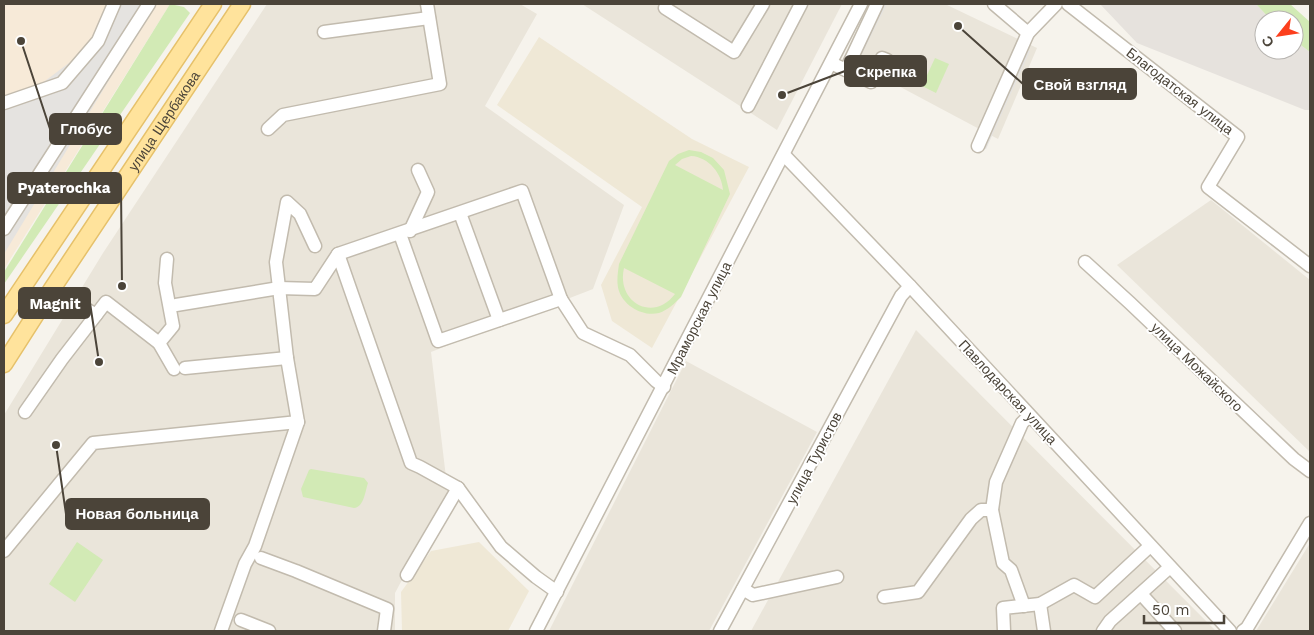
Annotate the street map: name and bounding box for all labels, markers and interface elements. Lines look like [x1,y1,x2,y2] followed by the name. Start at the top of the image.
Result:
[1254,10,1304,60] north arrow
[1258,33,1277,50] text: С
[1123,44,1237,138] street label: Благодатская улица
[845,56,926,86] callout: Скрепка
[856,63,917,81] text: Скрепка
[125,68,203,174] street label: улица Щербакова
[1023,69,1136,99] callout: Свой взгляд
[1034,76,1127,94] text: Свой взгляд
[50,114,121,144] callout: Глобус
[60,120,112,138] text: Глобус
[8,173,121,203] callout: Pyaterochka
[17,179,111,197] text: Pyaterochka
[664,259,734,377] street label: Мраморская улица
[19,288,90,318] callout: Magnit
[29,295,81,313] text: Magnit
[1148,319,1246,415] street label: улица Можайского
[956,337,1061,448] street label: Павлодарская улица
[783,409,845,507] street label: улица Туристов
[66,499,209,529] callout: Новая больница
[75,505,199,523] text: Новая больница
[1144,592,1224,624] scale bar
[1152,601,1189,619] text: 50 m

